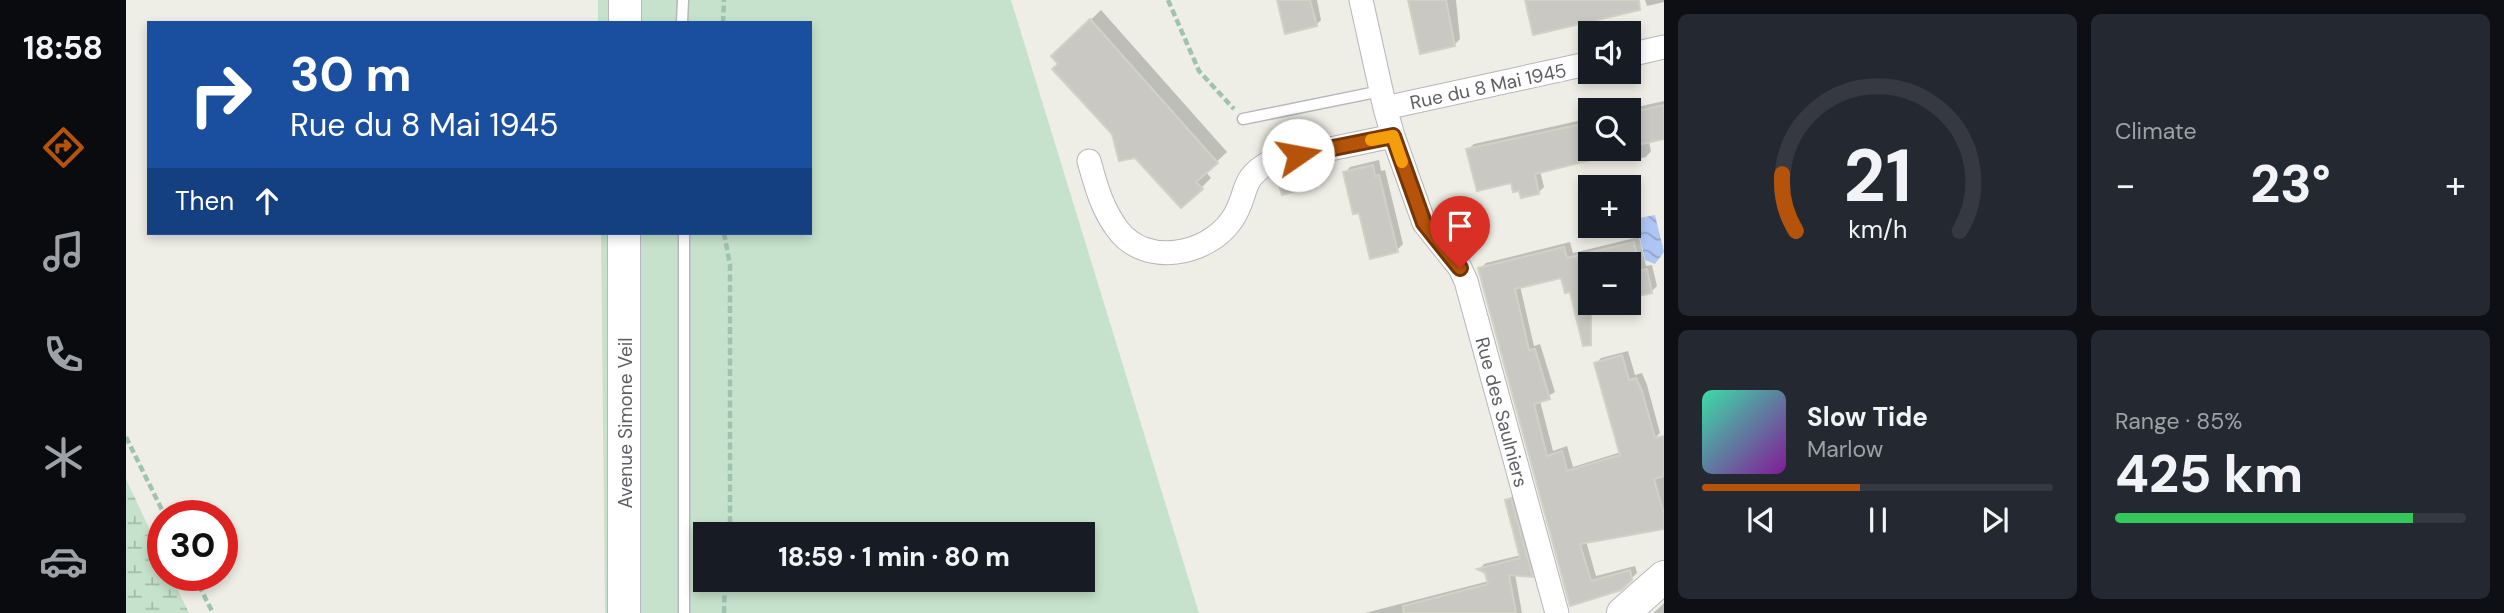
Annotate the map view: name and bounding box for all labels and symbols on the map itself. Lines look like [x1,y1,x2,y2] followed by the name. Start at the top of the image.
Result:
[1408,58,1569,115] street label: Rue du 8 Mai 1945
[1261,118,1335,192] position arrow
[1430,196,1490,268] pin
[1469,334,1534,490] street label: Rue des Saulniers
[613,337,638,509] street label: Avenue Simone Veil
[147,500,238,591] speed limit sign: 30

